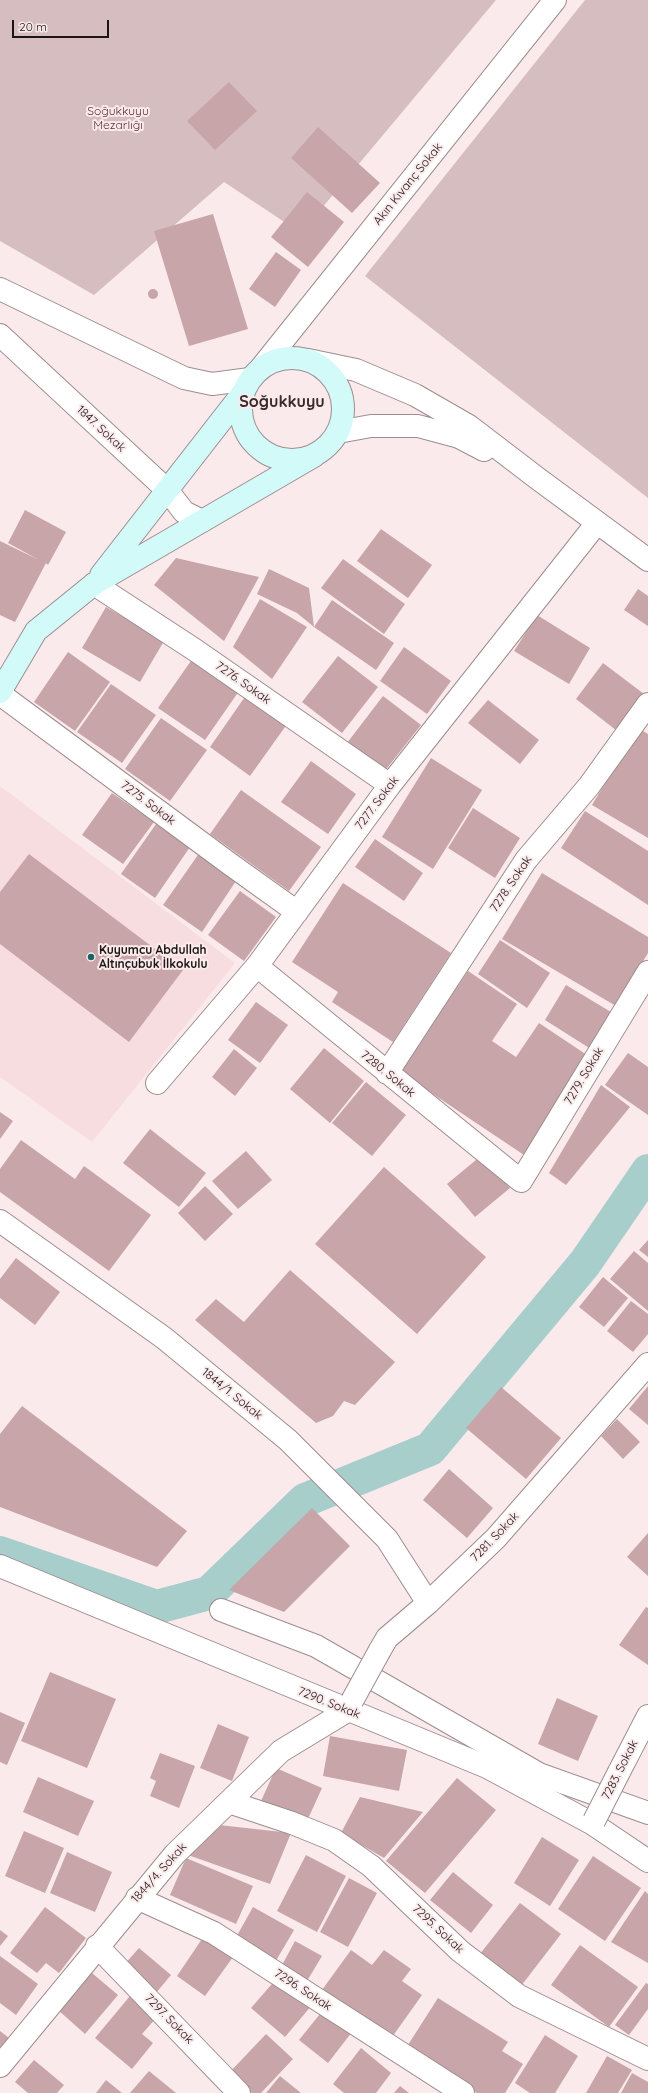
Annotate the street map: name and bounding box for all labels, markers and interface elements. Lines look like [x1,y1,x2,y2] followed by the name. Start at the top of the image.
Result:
[14,12,111,38] scale bar
[19,19,47,34] text: 20 m
[87,104,149,132] park label: Soğukkuyu Mezarlığı
[370,140,446,228] street label: Akın Kıvanç Sokak
[239,392,325,412] district label: Soğukkuyu
[73,403,129,455] street label: 1847. Sokak
[213,659,273,707] street label: 7276. Sokak
[352,773,402,833] street label: 7277. Sokak
[118,778,178,828] street label: 7275. Sokak
[487,853,535,915] street label: 7278. Sokak
[99,943,207,971] place label: Kuyumcu Abdullah Altınçubuk İlkokulu
[86,952,96,962] marker: Kuyumcu Abdullah Altınçubuk İlkokulu
[561,1045,607,1107] street label: 7279. Sokak
[358,1048,418,1100] street label: 7280. Sokak
[199,1365,265,1423] street label: 1844/1. Sokak
[468,1509,522,1565] street label: 7281. Sokak
[296,1684,362,1722] street label: 7290. Sokak
[599,1738,641,1802] street label: 7283. Sokak
[128,1840,190,1906] street label: 1844/4. Sokak
[409,1901,467,1957] street label: 7295. Sokak
[272,1966,334,2014] street label: 7296. Sokak
[142,1991,196,2047] street label: 7297. Sokak

